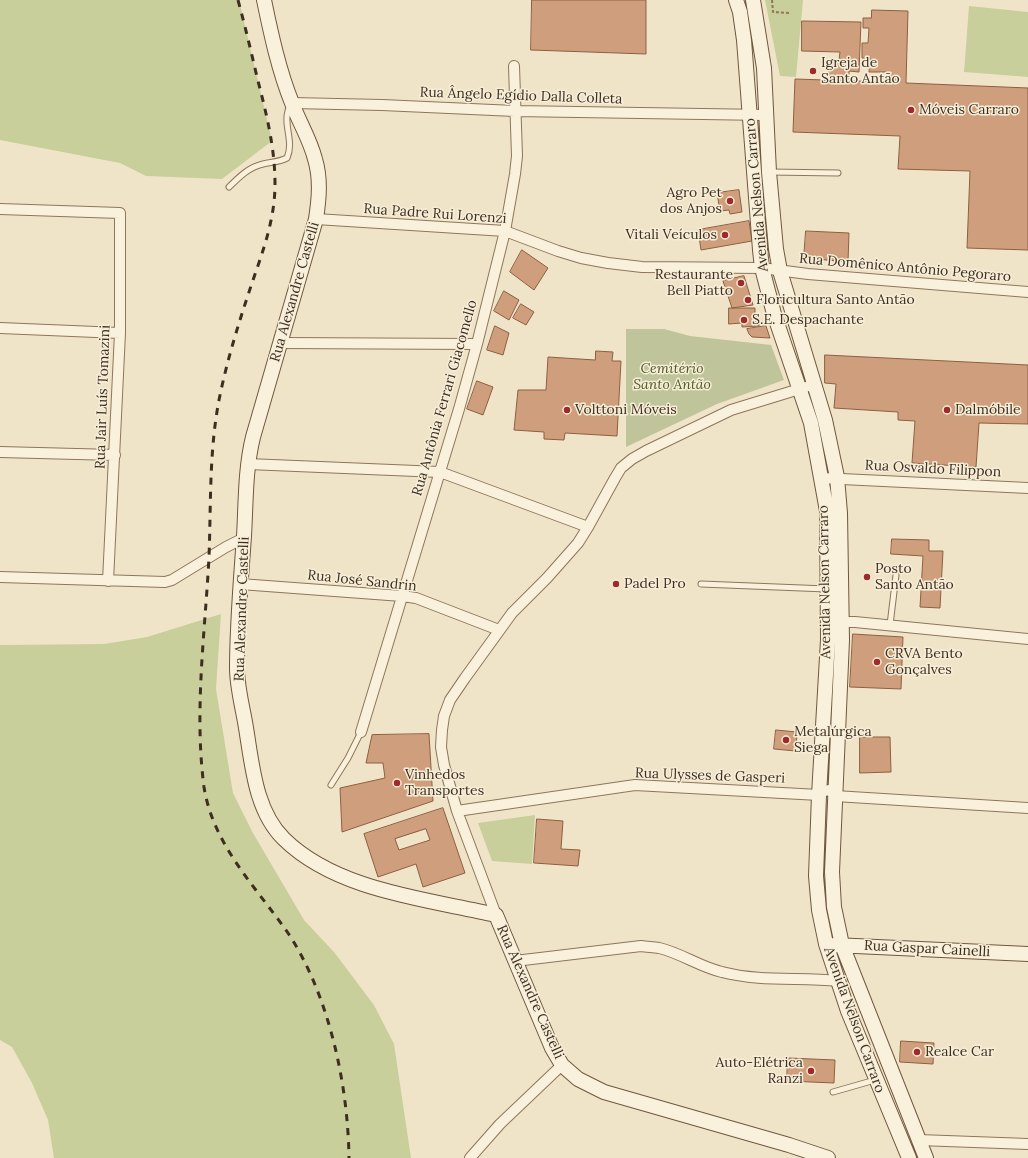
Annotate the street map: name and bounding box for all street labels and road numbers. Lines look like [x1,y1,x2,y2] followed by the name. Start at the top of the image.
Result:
[419,84,623,108] street label: Rua Ângelo Egídio Dalla Colleta
[742,118,772,272] street label: Avenida Nelson Carraro
[363,201,507,227] street label: Rua Padre Rui Lorenzi
[267,220,323,364] street label: Rua Alexandre Castelli
[798,250,1012,286] street label: Rua Domênico Antônio Pegoraro
[409,298,481,498] street label: Rua Antônia Ferrari Giacomello
[92,325,114,469] street label: Rua Jair Luís Tomazini
[864,457,1002,481] street label: Rua Osvaldo Filippon
[815,505,835,659] street label: Avenida Nelson Carraro
[231,536,253,682] street label: Rua Alexandre Castelli
[307,567,417,595] street label: Rua José Sandrin
[635,765,785,787] street label: Rua Ulysses de Gasperi
[493,922,567,1062] street label: Rua Alexandre Castelli
[863,937,991,961] street label: Rua Gaspar Cainelli
[820,945,888,1095] street label: Avenida Nelson Carraro

